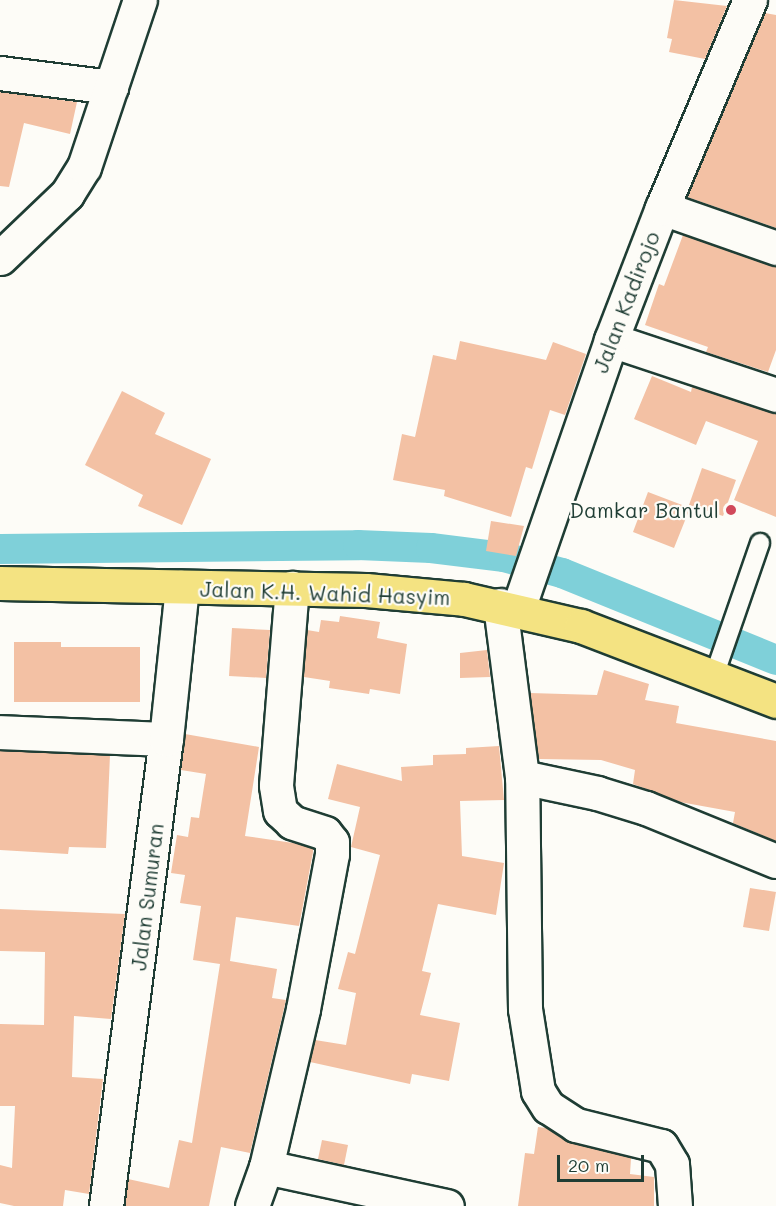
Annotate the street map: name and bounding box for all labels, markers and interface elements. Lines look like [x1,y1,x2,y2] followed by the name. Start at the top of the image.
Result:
[587,228,665,376] street label: Jalan Kadirojo
[570,497,719,523] place label: Damkar Bantul
[724,503,738,517] marker: Damkar Bantul
[199,576,451,610] street label: Jalan K.H. Wahid Hasyim
[125,822,169,972] street label: Jalan Sumuran
[560,1143,647,1181] scale bar
[568,1153,609,1177] text: 20 m

